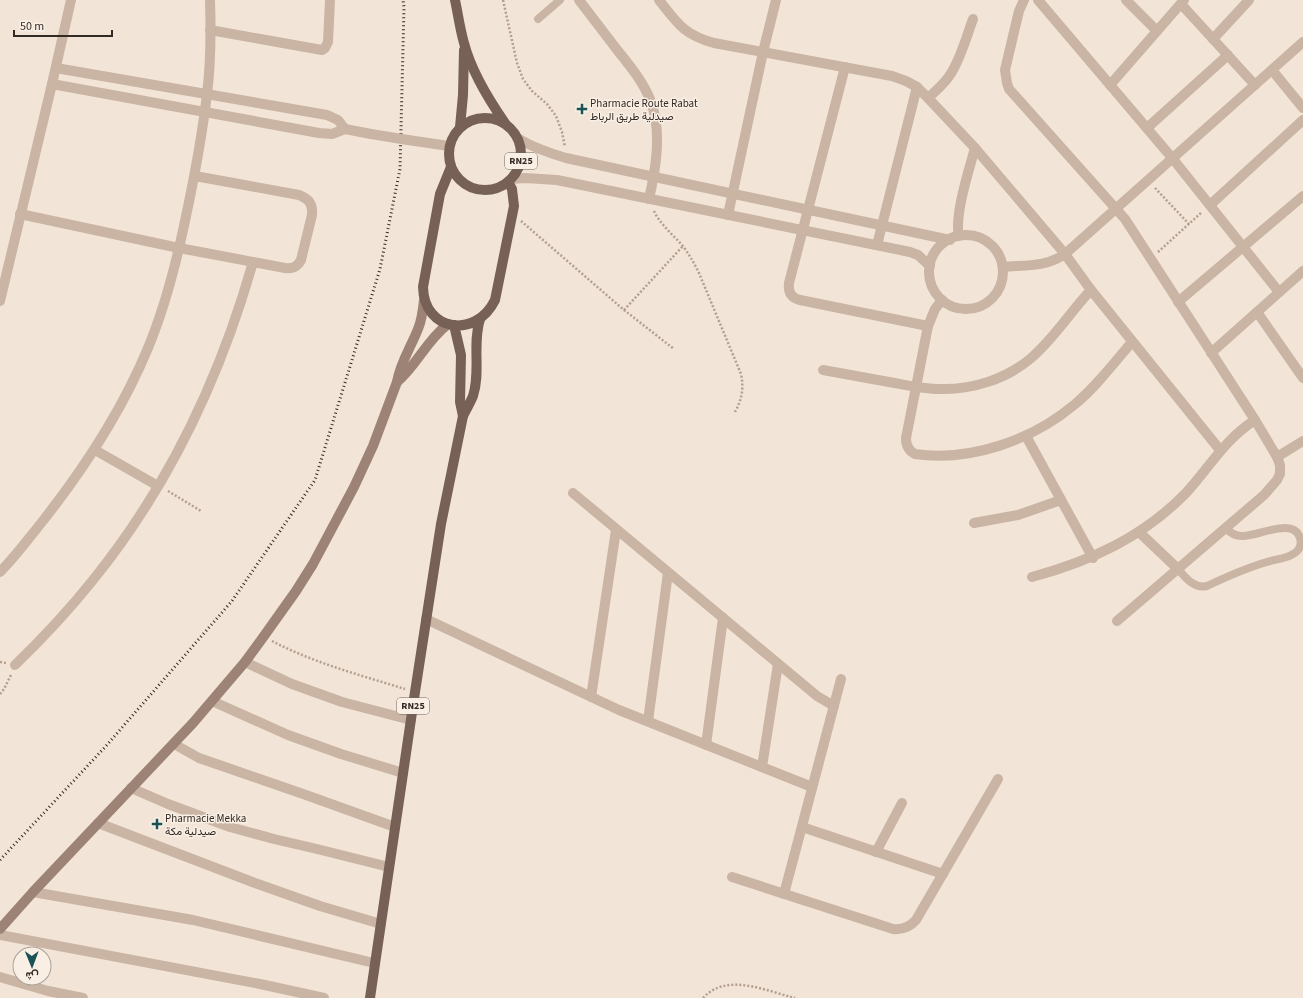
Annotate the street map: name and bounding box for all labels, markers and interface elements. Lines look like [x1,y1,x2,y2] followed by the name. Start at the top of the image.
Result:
[14,12,112,38] scale bar
[20,18,44,35] text: 50 m
[590,96,698,124] place label: Pharmacie Route Rabat صيدلية طريق الرباط
[577,104,587,114] marker: Pharmacie Route Rabat صيدلية طريق الرباط
[505,153,537,169] road number: RN25
[397,698,429,714] road number: RN25
[165,811,246,839] place label: Pharmacie Mekka صيدلية مكة
[152,819,162,829] marker: Pharmacie Mekka صيدلية مكة
[12,946,52,986] north arrow
[25,968,39,983] text: ش

